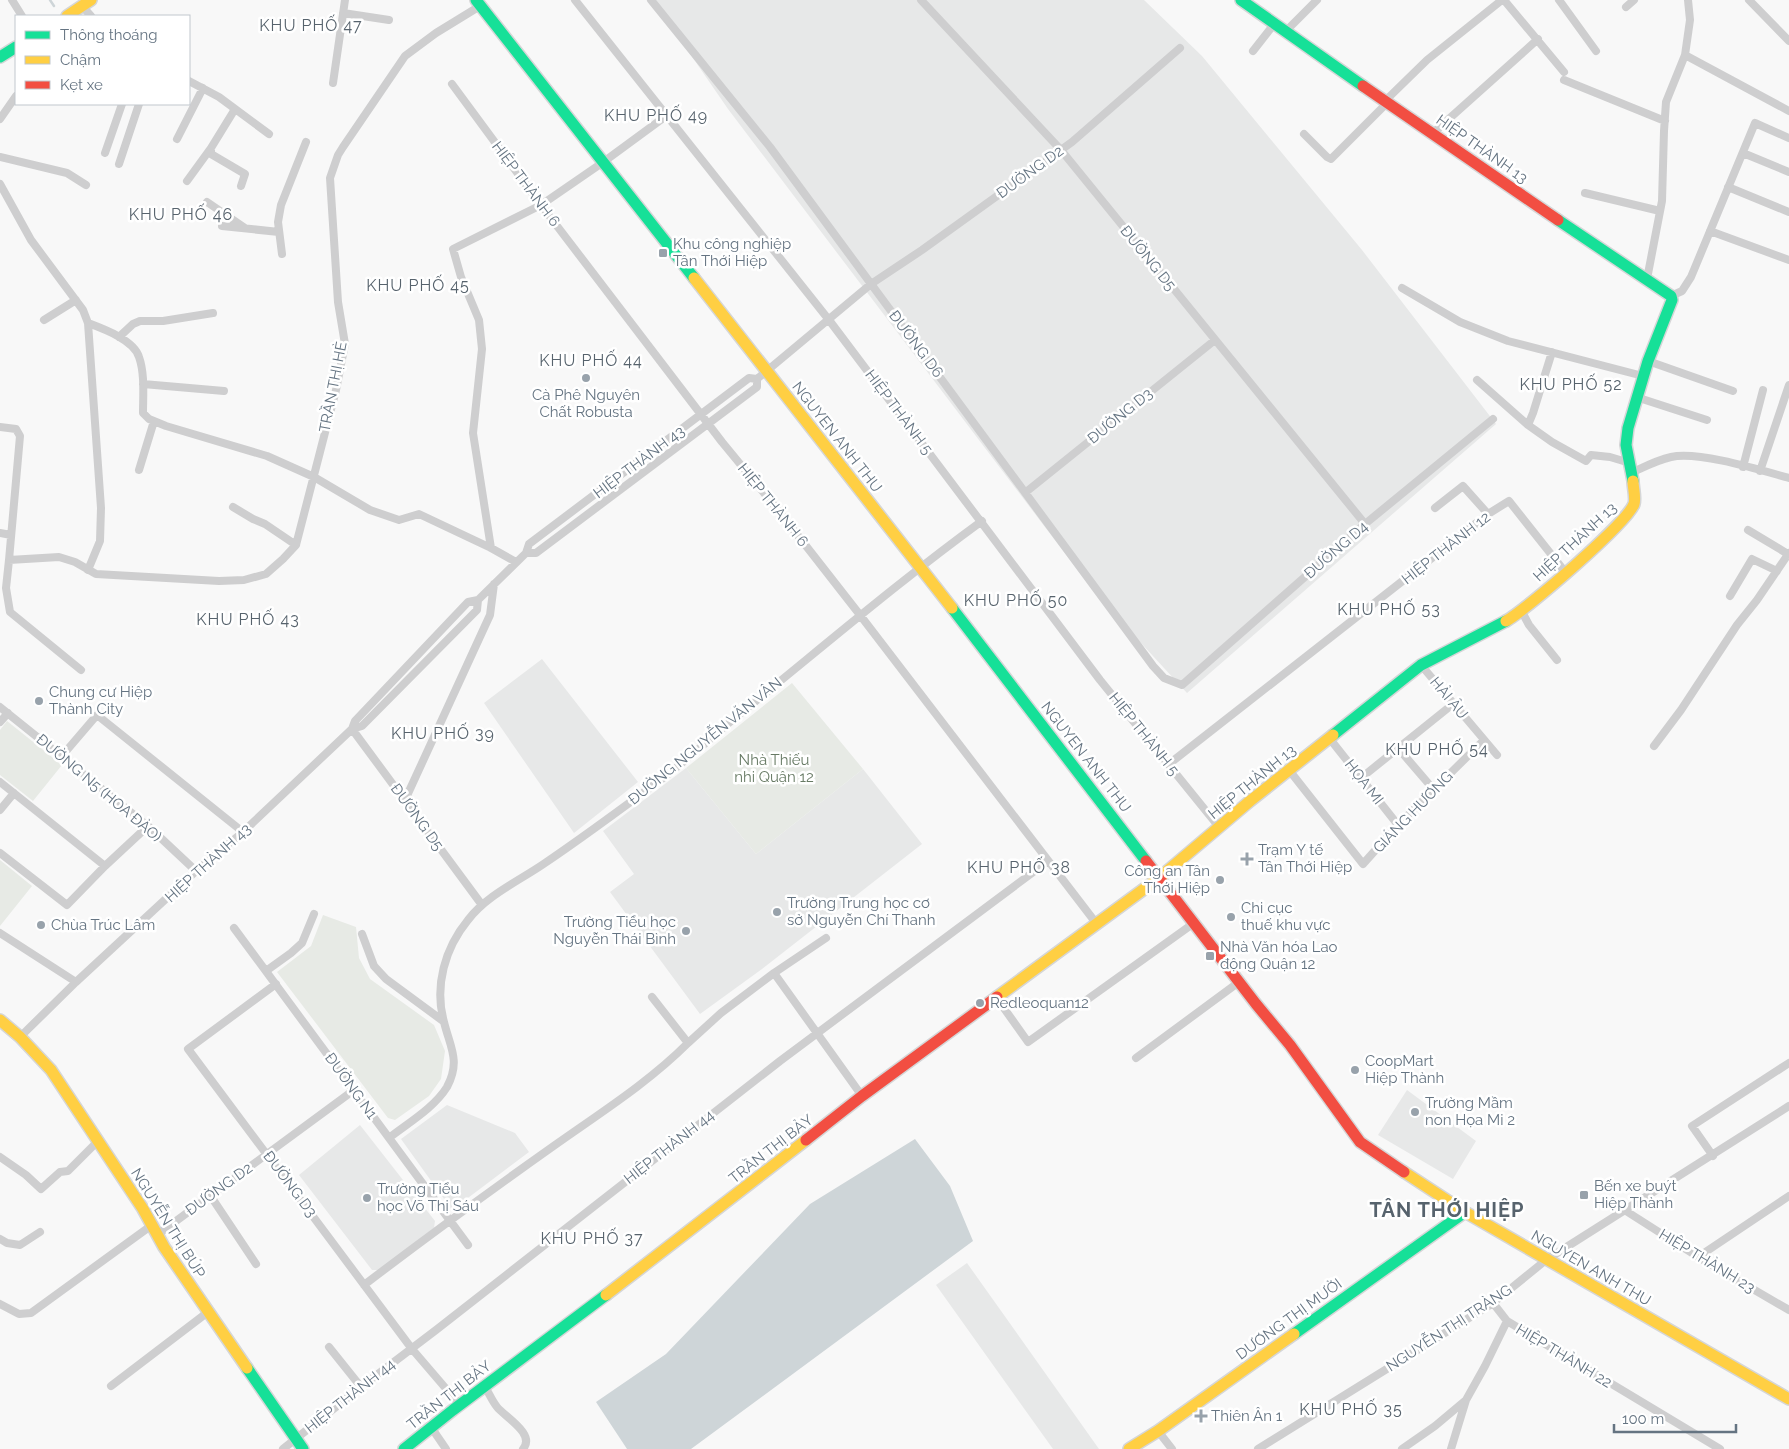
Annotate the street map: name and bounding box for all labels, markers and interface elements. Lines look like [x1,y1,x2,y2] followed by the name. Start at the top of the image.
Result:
[259,14,363,35] district label: KHU PHỐ 47
[15,15,190,105] legend
[60,26,158,44] text: Thông thoáng
[60,51,101,69] text: Chậm
[60,76,103,94] text: Kẹt xe
[604,104,708,125] district label: KHU PHỐ 49
[1433,111,1531,187] street label: HIỆP THÀNH 13
[488,138,564,230] street label: HIỆP THÀNH 6
[993,142,1067,202] street label: ĐƯỜNG D2
[129,203,233,224] district label: KHU PHỐ 46
[1116,222,1180,294] street label: ĐƯỜNG D5
[673,235,791,270] place label: Khu công nghiệp Tân Thới Hiệp
[657,247,669,259] marker: Khu công nghiệp Tân Thới Hiệp
[366,274,470,295] district label: KHU PHỐ 45
[885,307,947,381] street label: ĐƯỜNG D6
[314,340,351,434] street label: TRẦN THỊ HÈ
[539,349,643,370] district label: KHU PHỐ 44
[861,366,937,458] street label: HIỆP THÀNH 5
[580,372,592,384] marker: Cà Phê Nguyên Chất Robusta
[1519,373,1623,394] district label: KHU PHỐ 52
[788,378,886,496] street label: NGUYEN ANH THU
[1084,384,1156,448] street label: ĐƯỜNG D3
[532,386,640,421] place label: Cà Phê Nguyên Chất Robusta
[590,422,688,502] street label: HIỆP THÀNH 43
[734,460,812,550] street label: HIỆP THÀNH 6
[1530,499,1620,585] street label: HIỆP THÀNH 13
[1398,508,1494,588] street label: HIỆP THÀNH 12
[1301,517,1371,583] street label: ĐƯỜNG D4
[964,589,1068,610] district label: KHU PHỐ 50
[1337,598,1441,619] district label: KHU PHỐ 53
[196,608,300,629] district label: KHU PHỐ 43
[624,673,785,809] street label: ĐƯỜNG NGUYỄN VĂN VÂN
[1426,673,1472,723] street label: HẢI ÂU
[49,683,152,718] place label: Chung cư Hiệp Thành City
[1105,689,1183,779] street label: HIỆP THÀNH 5
[33,695,45,707] marker: Chung cư Hiệp Thành City
[1037,698,1135,816] street label: NGUYEN ANH THU
[391,722,495,743] district label: KHU PHỐ 39
[33,730,165,846] street label: ĐƯỜNG N5 (HOA ĐÀO)
[1385,738,1489,759] district label: KHU PHỐ 54
[1205,741,1299,823] street label: HIỆP THÀNH 13
[734,751,814,786] park label: Nhà Thiếu nhi Quận 12
[1341,756,1387,808] street label: HỌA MI
[1369,767,1457,857] street label: GIÁNG HƯƠNG
[387,780,447,854] street label: ĐƯỜNG D5
[161,820,255,906] street label: HIỆP THÀNH 43
[1258,841,1352,876] place label: Trạm Y tế Tân Thới Hiệp
[1240,852,1254,866] marker: Trạm Y tế Tân Thới Hiệp
[967,856,1071,877] district label: KHU PHỐ 38
[1124,862,1210,897] place label: Công an Tân Thới Hiệp
[1214,874,1226,886] marker: Công an Tân Thới Hiệp
[787,894,935,929] place label: Trường Trung học cơ sở Nguyễn Chí Thanh
[1241,899,1330,934] place label: Chi cục thuế khu vực
[771,906,783,918] marker: Trường Trung học cơ sở Nguyễn Chí Thanh
[1225,911,1237,923] marker: Chi cục thuế khu vực
[553,913,676,948] place label: Trường Tiểu học Nguyễn Thái Bình
[51,916,155,934] place label: Chùa Trúc Lâm
[35,919,47,931] marker: Chùa Trúc Lâm
[680,925,692,937] marker: Trường Tiểu học Nguyễn Thái Bình
[1220,938,1338,973] place label: Nhà Văn hóa Lao động Quận 12
[1204,950,1216,962] marker: Nhà Văn hóa Lao động Quận 12
[990,994,1089,1012] place label: Redleoquan12
[974,997,986,1009] marker: Redleoquan12
[321,1049,381,1123] street label: ĐƯỜNG N1
[1365,1052,1444,1087] place label: CoopMart Hiệp Thành
[1349,1064,1361,1076] marker: CoopMart Hiệp Thành
[1425,1094,1515,1129] place label: Trường Mầm non Họa Mi 2
[620,1106,718,1188] street label: HIỆP THÀNH 44
[1409,1106,1421,1118] marker: Trường Mầm non Họa Mi 2
[725,1110,817,1187] street label: TRẦN THỊ BẢY
[259,1147,321,1221] street label: ĐƯỜNG D3
[182,1159,256,1219] street label: ĐƯỜNG D2
[127,1164,210,1281] street label: NGUYỄN THỊ BÚP
[1594,1177,1677,1212] place label: Bến xe buýt Hiệp Thành
[377,1180,479,1215] place label: Trường Tiểu học Võ Thị Sáu
[1578,1189,1590,1201] marker: Bến xe buýt Hiệp Thành
[361,1192,373,1204] marker: Trường Tiểu học Võ Thị Sáu
[1370,1198,1525,1222] district label: TÂN THỚI HIỆP
[1656,1225,1758,1297] street label: HIỆP THÀNH 23
[1528,1226,1654,1310] street label: NGUYEN ANH THU
[540,1227,644,1248] district label: KHU PHỐ 37
[1233,1275,1345,1363] street label: DƯƠNG THỊ MƯỜI
[1382,1280,1515,1375] street label: NGUYỄN THỊ TRÀNG
[1513,1320,1615,1392] street label: HIỆP THÀNH 22
[301,1355,399,1437] street label: HIỆP THÀNH 44
[403,1356,495,1433] street label: TRẦN THỊ BẢY
[1299,1398,1403,1419] district label: KHU PHỐ 35
[1614,1402,1736,1434] scale bar
[1211,1407,1283,1425] place label: Thiên Ân 1
[1195,1410,1207,1422] marker: Thiên Ân 1
[1622,1410,1664,1428] text: 100 m

